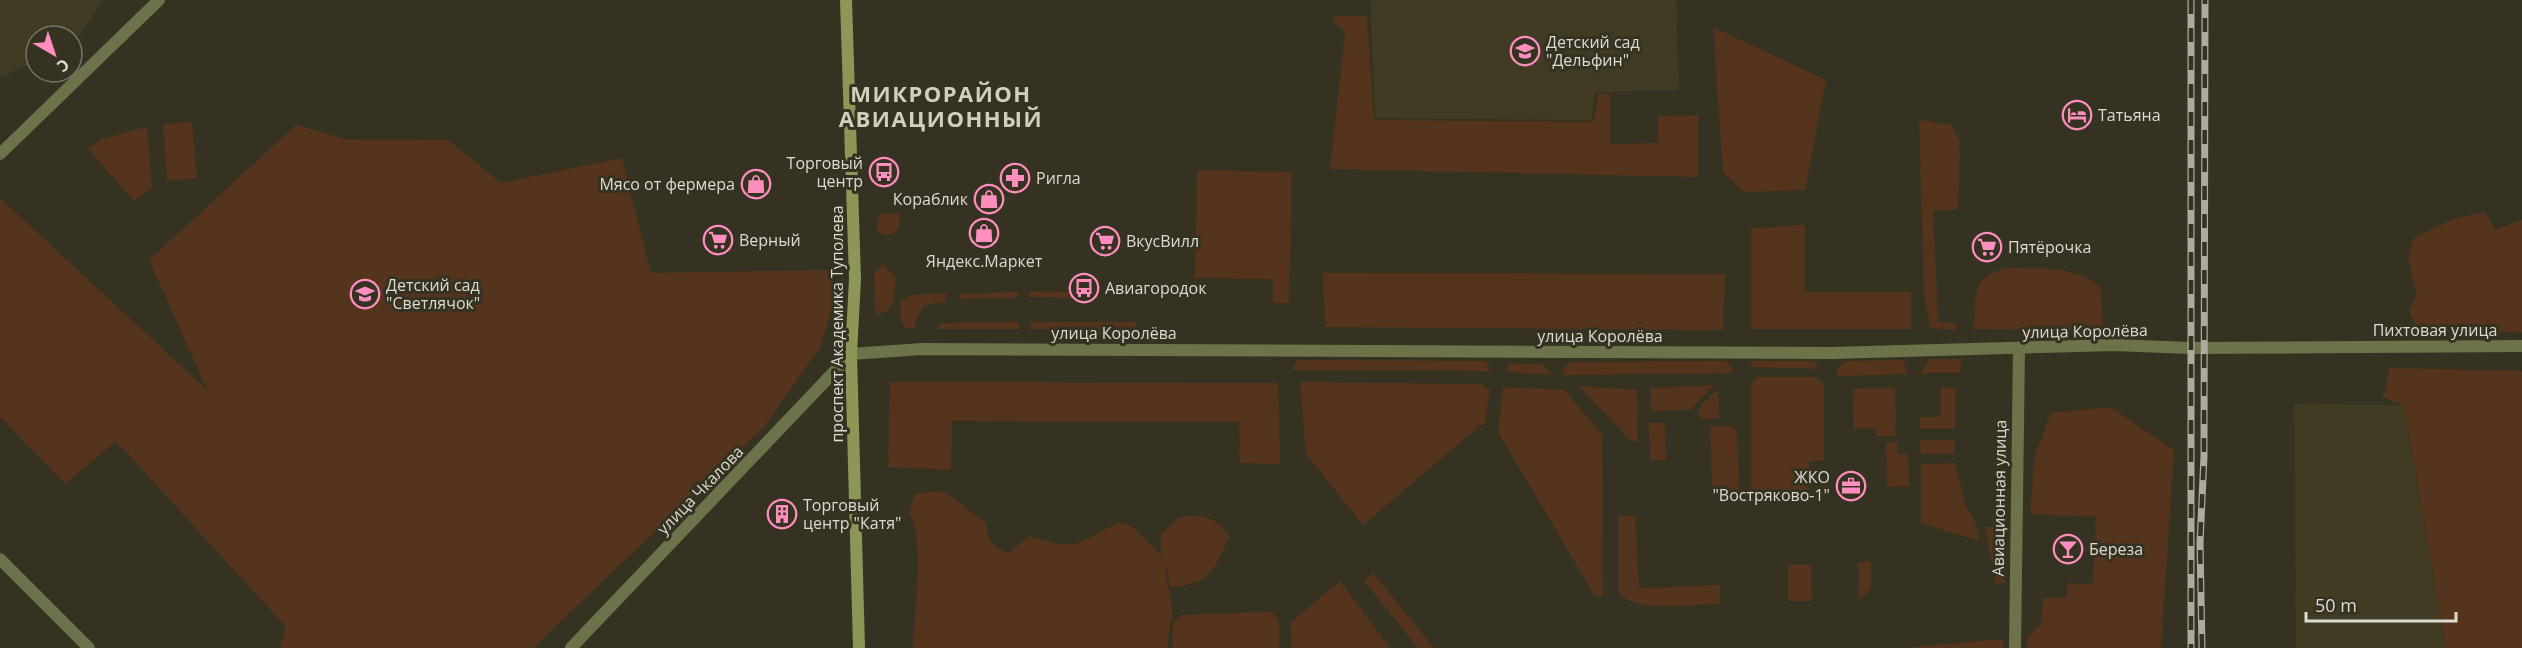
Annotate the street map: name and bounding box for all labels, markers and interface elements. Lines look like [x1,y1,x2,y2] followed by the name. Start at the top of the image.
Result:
[24,24,84,84] north arrow
[1546,31,1640,71] place label: Детский сад "Дельфин"
[1509,35,1541,67] school or university icon: Детский сад "Дельфин"
[53,54,74,77] text: С
[839,78,1043,133] district label: МИКРОРАЙОН АВИАЦИОННЫЙ
[2061,99,2093,131] hotel icon: Татьяна
[2098,104,2161,126] place label: Татьяна
[787,152,863,192] place label: Торговый центр
[868,156,900,188] bus stop icon: Торговый центр
[999,162,1031,194] pharmacy icon: Ригла
[1036,167,1081,189] place label: Ригла
[740,168,772,200] shop icon: Мясо от фермера
[599,173,735,195] place label: Мясо от фермера
[973,183,1005,215] shop icon: Кораблик
[893,188,969,210] place label: Кораблик
[826,205,848,443] street label: проспект Академика Туполева
[968,217,1000,249] shop icon: Яндекс.Маркет
[702,224,734,256] supermarket icon: Верный
[1089,225,1121,257] supermarket icon: ВкусВилл
[739,229,801,251] place label: Верный
[1126,230,1199,252] place label: ВкусВилл
[1971,231,2003,263] supermarket icon: Пятёрочка
[2008,236,2091,258] place label: Пятёрочка
[926,250,1043,272] place label: Яндекс.Маркет
[1068,272,1100,304] bus stop icon: Авиагородок
[386,274,480,314] place label: Детский сад "Светлячок"
[1105,277,1207,299] place label: Авиагородок
[349,278,381,310] school or university icon: Детский сад "Светлячок"
[2022,319,2148,343] street label: улица Королёва
[2373,319,2497,341] street label: Пихтовая улица
[1051,322,1177,344] street label: улица Королёва
[1537,325,1663,347] street label: улица Королёва
[1987,420,2011,576] street label: Авиационная улица
[652,441,748,539] street label: улица Чкалова
[1712,466,1830,506] place label: ЖКО "Востряково-1"
[1835,470,1867,502] office icon: ЖКО "Востряково-1"
[803,494,901,534] place label: Торговый центр "Катя"
[766,498,798,530] building icon: Торговый центр "Катя"
[2052,533,2084,565] bar icon: Береза
[2089,538,2143,560] place label: Береза
[2306,585,2456,623] scale bar
[2315,593,2357,617] text: 50 m

